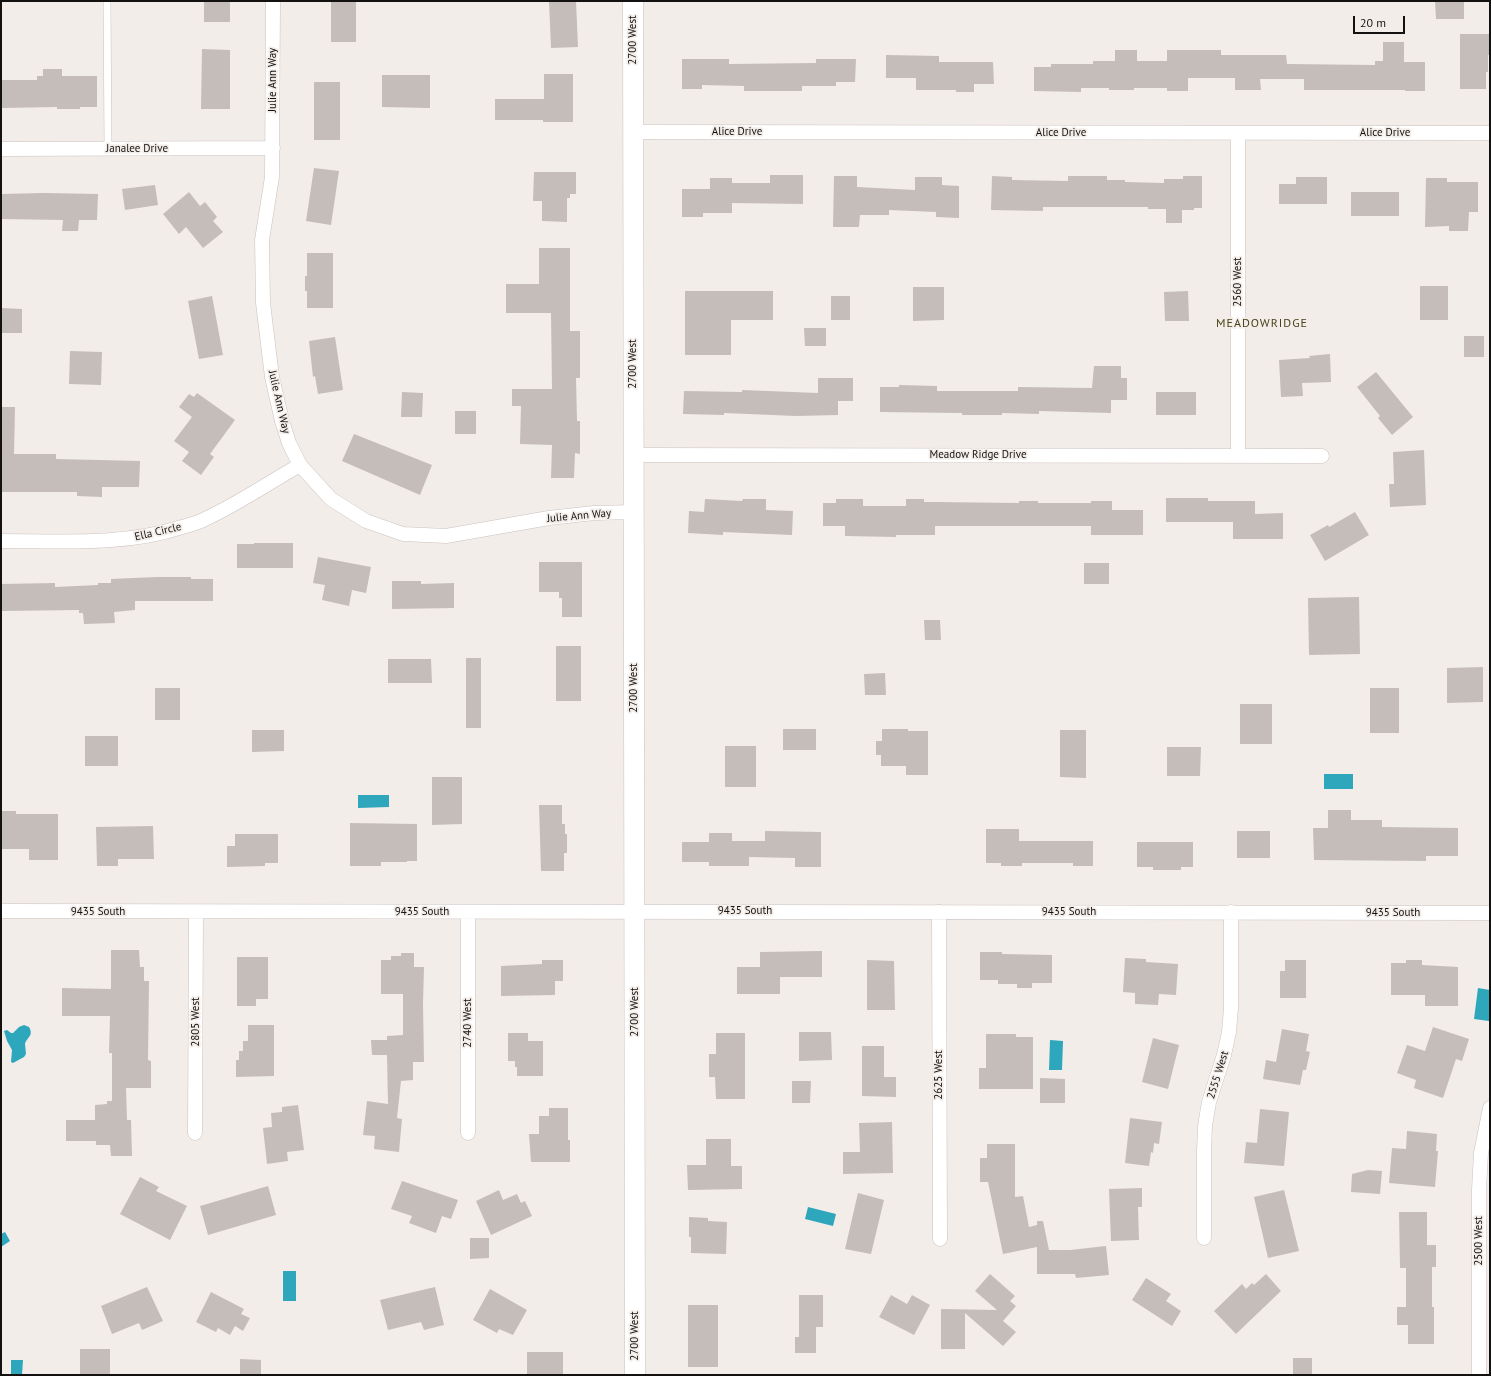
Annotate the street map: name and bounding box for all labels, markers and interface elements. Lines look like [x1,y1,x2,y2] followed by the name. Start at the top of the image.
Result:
[1355,8,1407,34] scale bar
[626,15,640,65] street label: 2700 West
[1360,15,1386,30] text: 20 m
[266,48,280,112] street label: Julie Ann Way
[712,125,762,139] street label: Alice Drive
[1036,126,1086,140] street label: Alice Drive
[1360,126,1410,140] street label: Alice Drive
[106,142,168,156] street label: Janalee Drive
[1231,257,1245,307] street label: 2560 West
[1216,317,1308,331] district label: MEADOWRIDGE
[626,339,640,389] street label: 2700 West
[265,369,293,435] street label: Julie Ann Way
[930,448,1026,462] street label: Meadow Ridge Drive
[546,507,612,525] street label: Julie Ann Way
[133,520,183,544] street label: Ella Circle
[627,663,641,713] street label: 2700 West
[718,904,772,918] street label: 9435 South
[71,905,125,919] street label: 9435 South
[395,905,449,919] street label: 9435 South
[1042,905,1096,919] street label: 9435 South
[1366,906,1420,920] street label: 9435 South
[628,987,642,1037] street label: 2700 West
[189,997,203,1047] street label: 2805 West
[461,998,475,1048] street label: 2740 West
[1204,1049,1232,1101] street label: 2555 West
[932,1050,946,1100] street label: 2625 West
[1472,1216,1486,1266] street label: 2500 West
[628,1311,642,1361] street label: 2700 West

